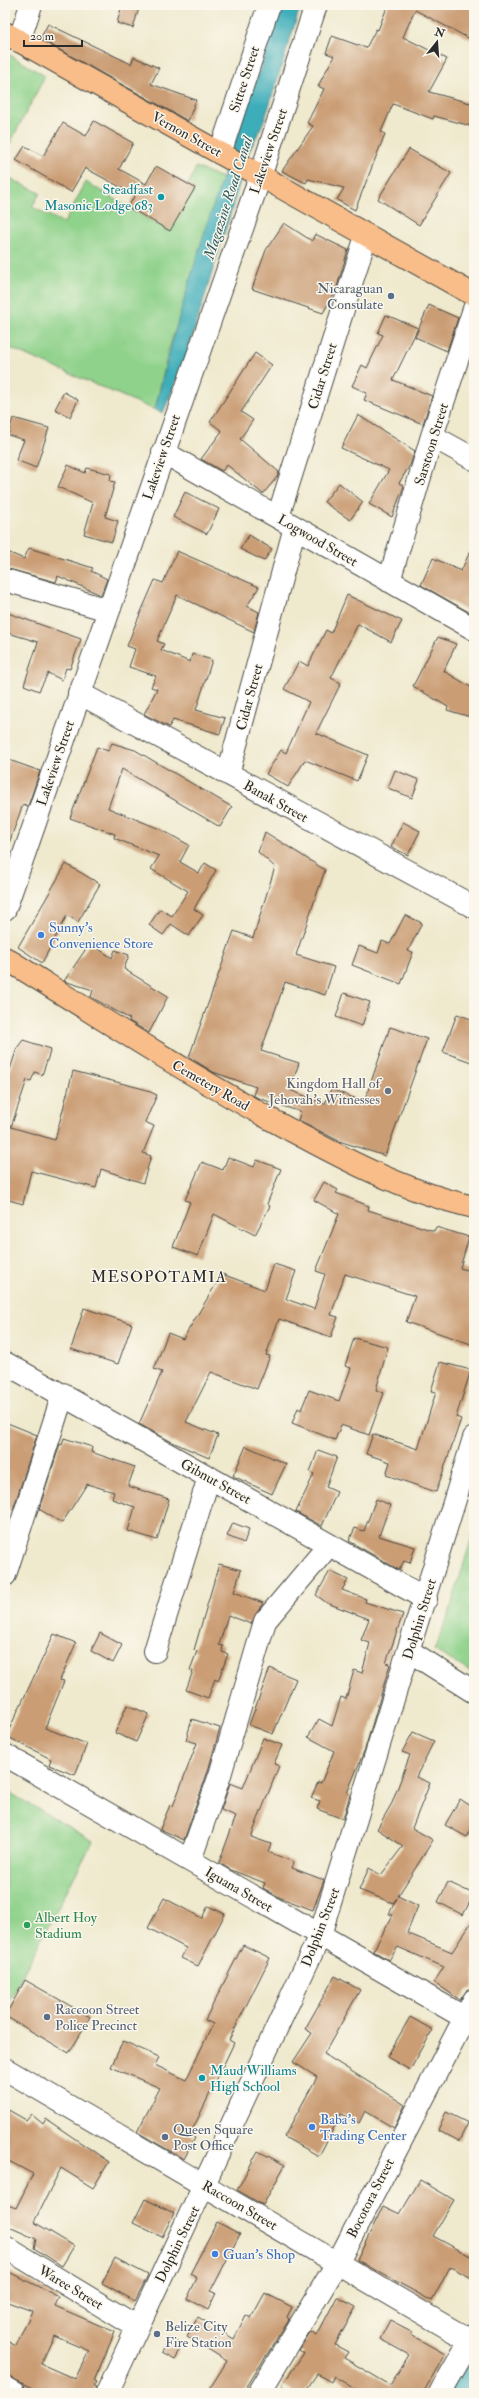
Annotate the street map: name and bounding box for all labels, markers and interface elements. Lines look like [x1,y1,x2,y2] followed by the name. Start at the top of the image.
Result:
[24,22,82,48] scale bar
[417,22,457,62] north arrow
[432,25,447,41] text: N
[30,29,55,44] text: 20 m
[226,43,263,115] street label: Sittee Street
[246,106,291,196] street label: Lakeview Street
[149,108,225,161] street label: Vernon Street
[199,133,258,263] water label: Magazine Road Canal
[44,181,153,214] place label: Steadfast Masonic Lodge 683
[156,192,166,202] marker: Steadfast Masonic Lodge 683
[317,280,383,313] place label: Nicaraguan Consulate
[386,291,396,301] marker: Nicaraguan Consulate
[304,341,341,411] street label: Cidar Street
[411,400,452,487] street label: Sarstoon Street
[139,412,184,502] street label: Lakeview Street
[275,511,361,570] street label: Logwood Street
[232,661,267,732] street label: Cidar Street
[33,718,78,808] street label: Lakeview Street
[240,777,311,826] street label: Banak Street
[49,919,153,952] place label: Sunny's Convenience Store
[36,930,46,940] marker: Sunny's Convenience Store
[168,1056,253,1115] street label: Cemetery Road
[268,1075,382,1108] place label: Kingdom Hall of Jehovah's Witnesses
[383,1086,393,1096] marker: Kingdom Hall of Jehovah's Witnesses
[91,1267,227,1287] district label: MESOPOTAMIA
[178,1455,254,1508] street label: Gibnut Street
[399,1576,441,1662] street label: Dolphin Street
[202,1863,276,1916] street label: Iguana Street
[298,1885,344,1970] street label: Dolphin Street
[34,1909,98,1942] place label: Albert Hoy Stadium
[22,1920,32,1930] marker: Albert Hoy Stadium
[55,2001,140,2034] place label: Raccoon Street Police Precinct
[42,2012,52,2022] marker: Raccoon Street Police Precinct
[210,2062,297,2095] place label: Maud Williams High School
[197,2073,207,2083] marker: Maud Williams High School
[320,2111,407,2144] place label: Baba's Trading Center
[173,2121,253,2154] place label: Queen Square Post Office
[307,2122,317,2132] marker: Baba's Trading Center
[160,2132,170,2142] marker: Queen Square Post Office
[343,2155,398,2241] street label: Bocotora Street
[199,2177,281,2234] street label: Raccoon Street
[151,2202,205,2286] street label: Dolphin Street
[223,2246,295,2264] place label: Guan's Shop
[210,2249,220,2259] marker: Guan's Shop
[35,2261,107,2314] street label: Waree Street
[165,2318,232,2351] place label: Belize City Fire Station
[152,2329,162,2339] marker: Belize City Fire Station

